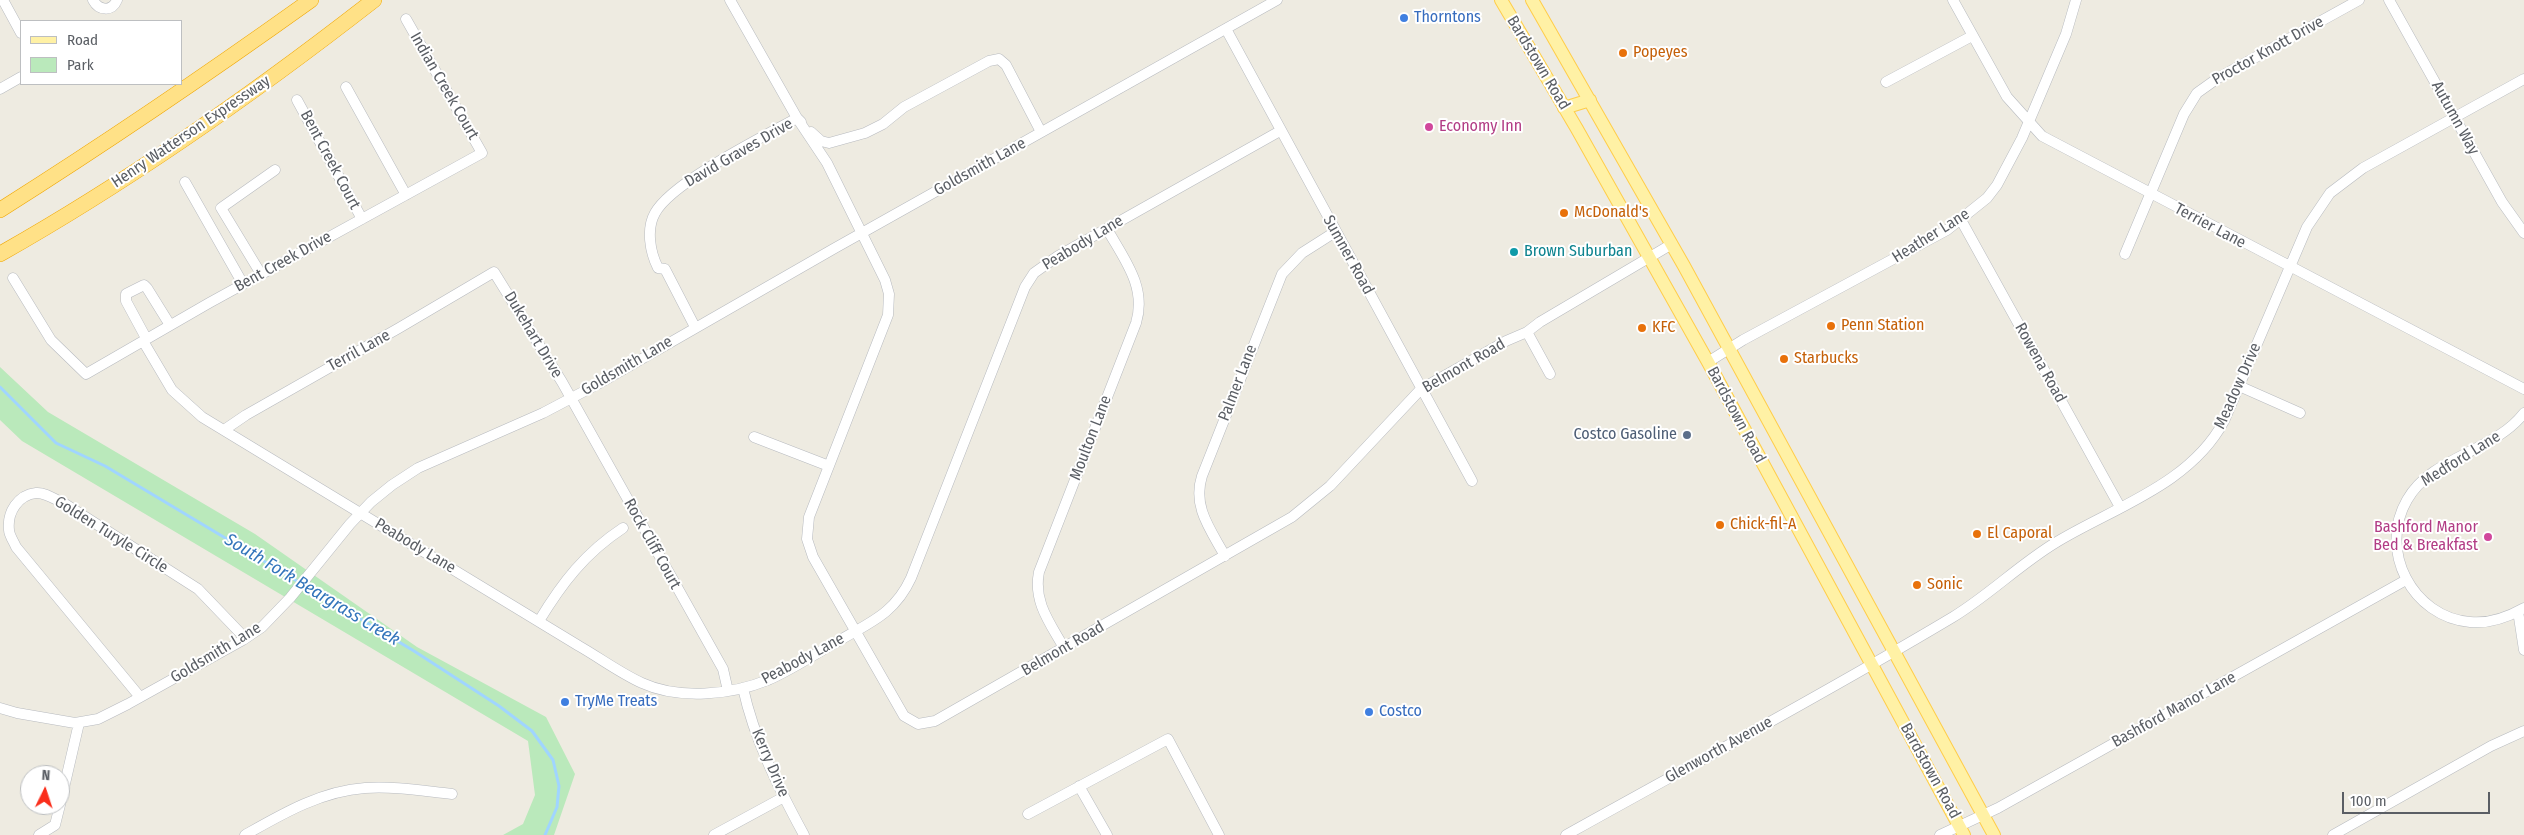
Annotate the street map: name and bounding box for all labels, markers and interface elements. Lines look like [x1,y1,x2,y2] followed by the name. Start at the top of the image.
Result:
[1414,8,1481,28] place label: Thorntons
[1398,12,1410,24] marker: Thorntons
[1502,12,1574,114] street label: Bardstown Road
[2209,12,2327,90] street label: Proctor Knott Drive
[20,20,182,85] legend
[406,29,482,143] street label: Indian Creek Court
[67,31,98,49] text: Road
[1633,43,1687,63] place label: Popeyes
[1617,47,1629,59] marker: Popeyes
[67,56,94,74] text: Park
[108,72,274,192] street label: Henry Watterson Expressway
[2427,78,2483,158] street label: Autumn Way
[296,107,364,213] street label: Bent Creek Court
[682,114,796,192] street label: David Graves Drive
[1439,117,1522,137] place label: Economy Inn
[1423,121,1435,133] marker: Economy Inn
[931,134,1029,200] street label: Goldsmith Lane
[2171,199,2249,253] street label: Terrier Lane
[1574,203,1649,223] place label: McDonald's
[1889,205,1973,267] street label: Heather Lane
[1558,207,1570,219] marker: McDonald's
[1039,211,1127,275] street label: Peabody Lane
[1318,212,1378,298] street label: Sumner Road
[231,227,335,297] street label: Bent Creek Drive
[1524,242,1632,262] place label: Brown Suburban
[1508,246,1520,258] marker: Brown Suburban
[500,288,566,382] street label: Dukehart Drive
[1841,316,1924,336] place label: Penn Station
[1652,318,1675,338] place label: KFC
[1825,320,1837,332] marker: Penn Station
[2010,320,2070,406] street label: Rowena Road
[1636,322,1648,334] marker: KFC
[324,326,394,376] street label: Terril Lane
[578,332,676,400] street label: Goldsmith Lane
[1419,335,1509,397] street label: Belmont Road
[2211,340,2265,432] street label: Meadow Drive
[1215,342,1261,424] street label: Palmer Lane
[1794,349,1858,369] place label: Starbucks
[1778,353,1790,365] marker: Starbucks
[1703,364,1769,466] street label: Bardstown Road
[1066,393,1116,483] street label: Moulton Lane
[1573,425,1677,445] place label: Costco Gasoline
[2418,427,2504,491] street label: Medford Lane
[1681,429,1693,441] marker: Costco Gasoline
[51,492,171,578] street label: Golden Turyle Circle
[619,496,685,592] street label: Rock Cliff Court
[371,514,459,578] street label: Peabody Lane
[1730,515,1796,535] place label: Chick-fil-A
[2373,518,2478,556] place label: Bashford Manor Bed & Breakfast
[1714,519,1726,531] marker: Chick-fil-A
[1987,524,2052,544] place label: El Caporal
[1971,528,1983,540] marker: El Caporal
[221,529,403,651] water label: South Fork Beargrass Creek
[2482,531,2494,543] marker: Bashford Manor Bed & Breakfast
[1927,575,1963,595] place label: Sonic
[1911,579,1923,591] marker: Sonic
[167,618,265,688] street label: Goldsmith Lane
[1018,618,1108,680] street label: Belmont Road
[758,629,848,689] street label: Peabody Lane
[2109,668,2239,752] street label: Bashford Manor Lane
[575,692,657,712] place label: TryMe Treats
[559,696,571,708] marker: TryMe Treats
[1379,702,1422,722] place label: Costco
[1363,706,1375,718] marker: Costco
[1662,713,1776,787] street label: Glenworth Avenue
[1896,720,1964,822] street label: Bardstown Road
[747,726,793,800] street label: Kerry Drive
[20,765,70,815] north arrow
[41,767,51,784] text: N
[2344,782,2492,814] scale bar
[2350,792,2387,810] text: 100 m

